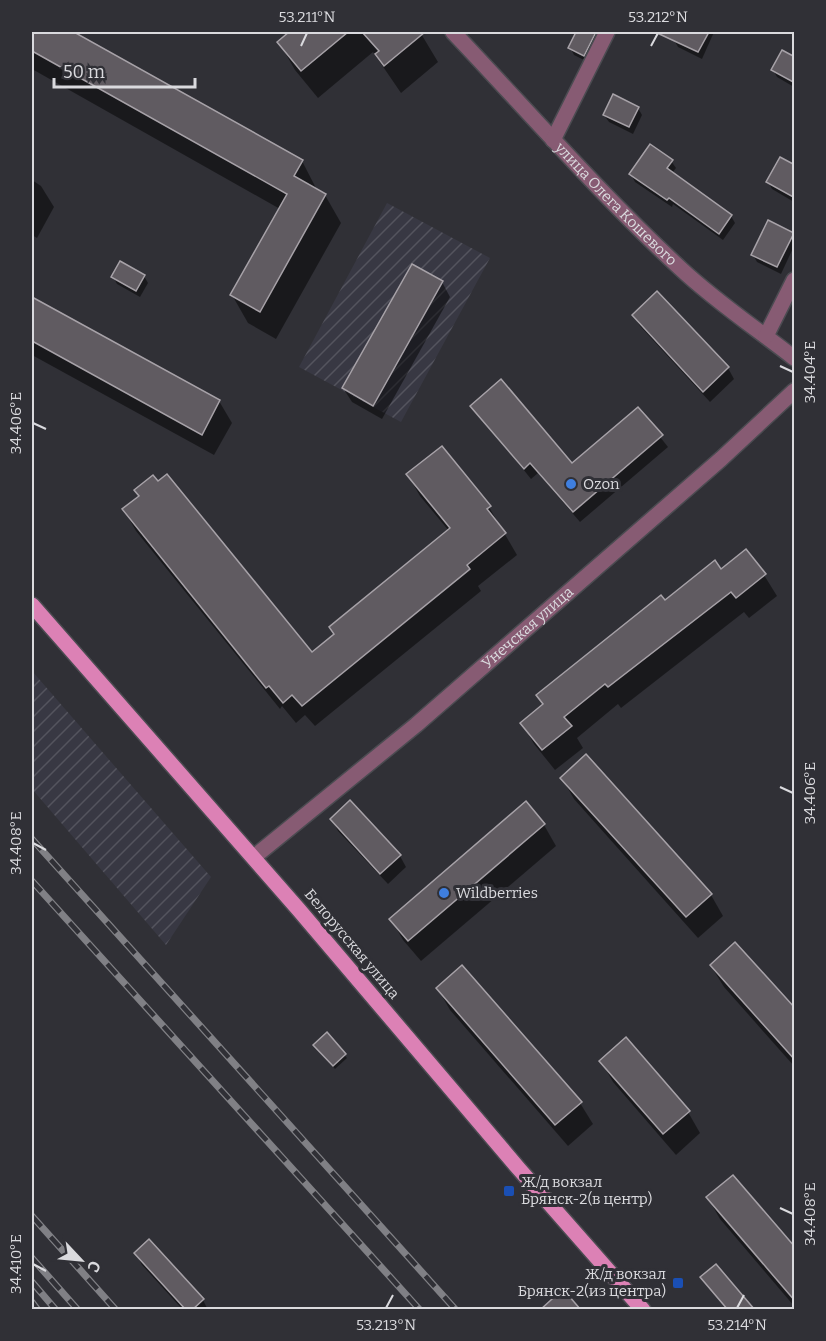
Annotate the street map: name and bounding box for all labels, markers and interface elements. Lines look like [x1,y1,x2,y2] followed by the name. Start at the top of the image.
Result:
[279,8,336,26] text: 53.211°N
[628,8,688,26] text: 53.212°N
[54,51,195,89] scale bar
[63,61,105,83] text: 50 m
[551,138,681,269] street label: улица Олега Кошевого
[801,341,819,403] text: 34.404°E
[7,392,25,454] text: 34.406°E
[583,475,620,493] place label: Ozon
[564,477,578,491] marker: Ozon
[478,583,577,673] street label: Унечская улица
[801,762,819,824] text: 34.406°E
[7,811,25,875] text: 34.408°E
[456,884,538,902] place label: Wildberries
[301,885,403,1003] street label: Белорусская улица
[437,886,451,900] marker: Wildberries
[521,1173,652,1208] place label: Ж/д вокзал Брянск-2(в центр)
[801,1182,819,1246] text: 34.408°E
[502,1184,516,1198] marker: Ж/д вокзал Брянск-2(в центр)
[51,1230,111,1290] north arrow
[7,1234,25,1294] text: 34.410°E
[83,1258,105,1275] text: С
[518,1265,666,1300] place label: Ж/д вокзал Брянск-2(из центра)
[671,1276,685,1290] marker: Ж/д вокзал Брянск-2(из центра)
[356,1316,416,1334] text: 53.213°N
[707,1316,767,1334] text: 53.214°N

